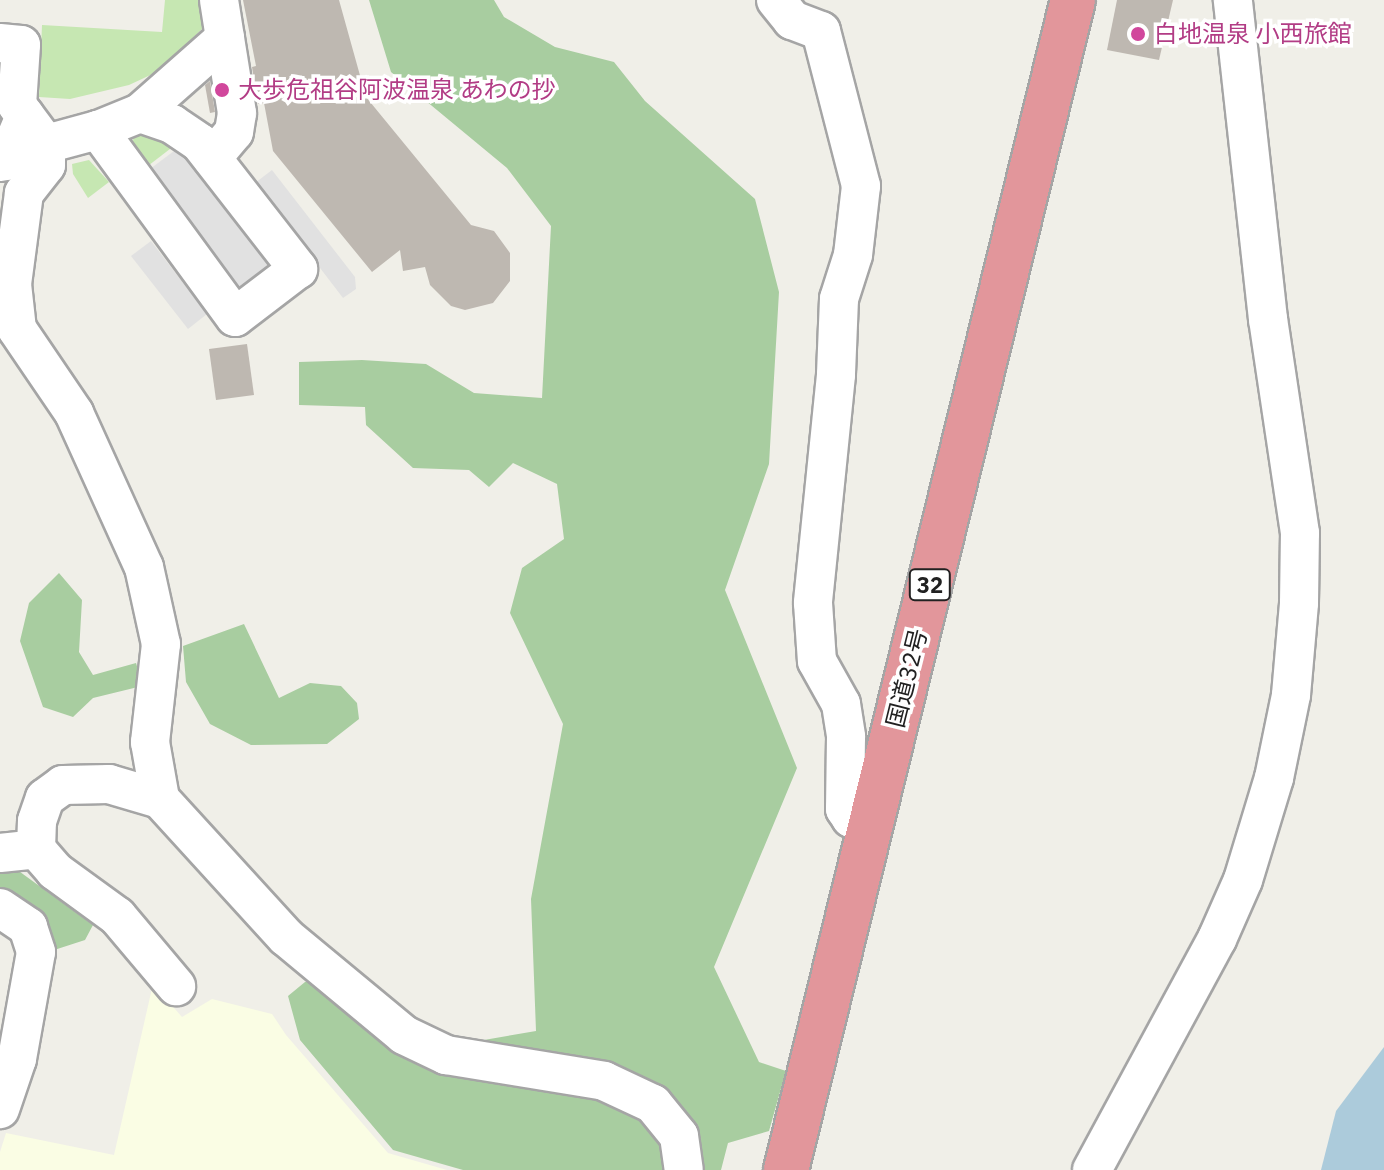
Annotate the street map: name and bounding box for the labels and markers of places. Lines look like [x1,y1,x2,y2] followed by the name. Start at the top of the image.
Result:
[1154,20,1352,48] place label: 白地温泉 小西旅館
[1129,25,1147,43] marker: 白地温泉 小西旅館
[238,76,556,104] place label: 大歩危祖谷阿波温泉 あわの抄
[213,81,231,99] marker: 大歩危祖谷阿波温泉 あわの抄

